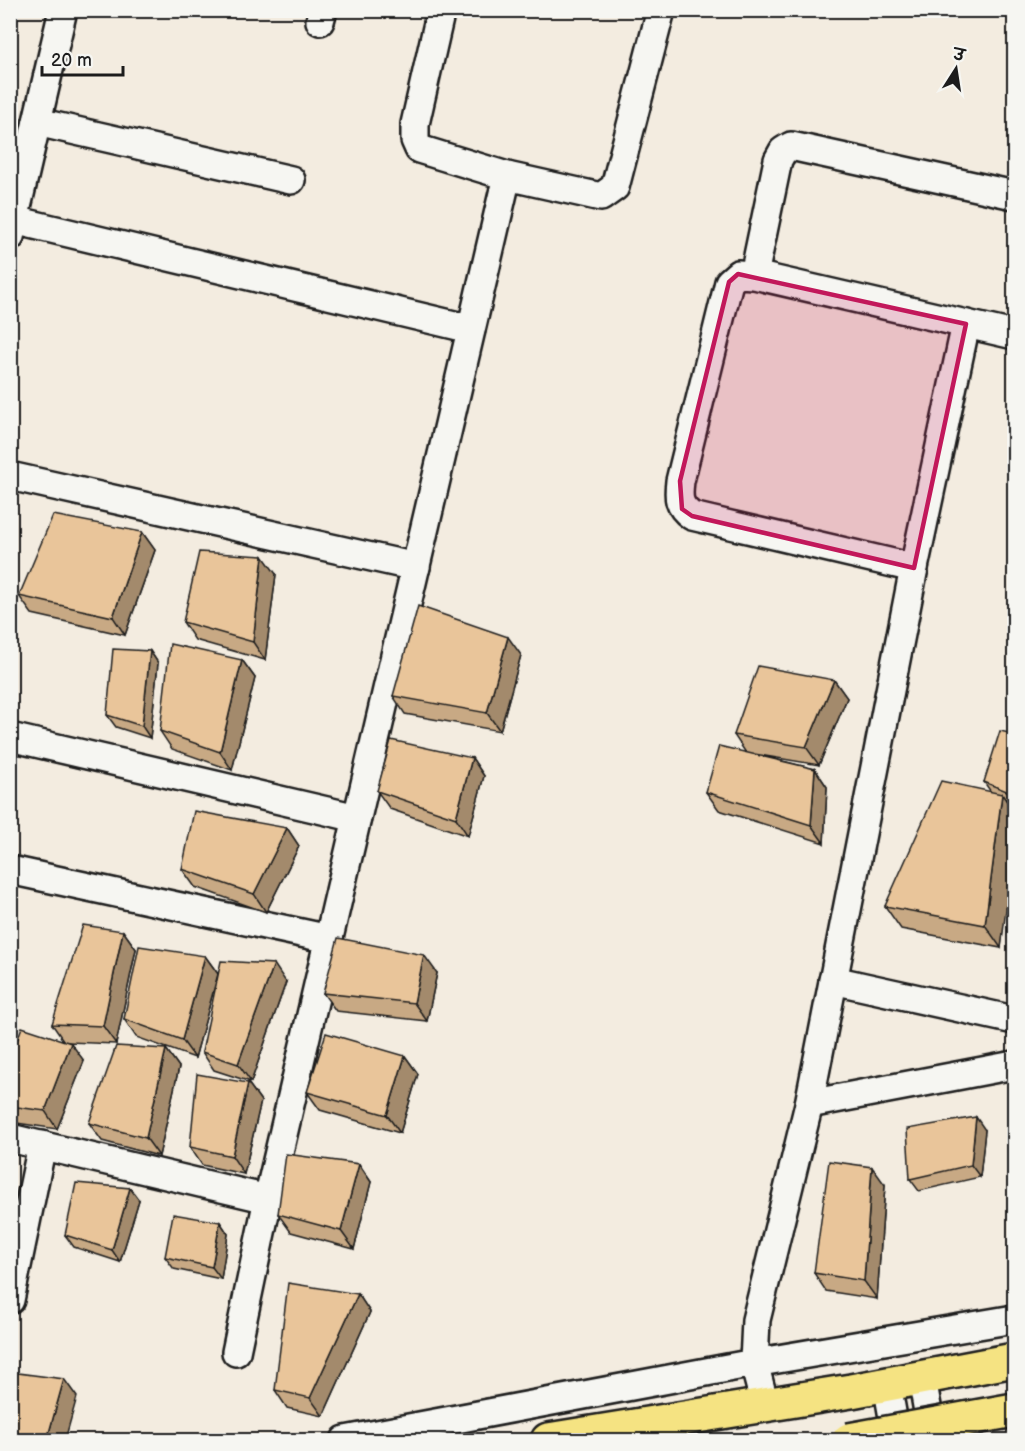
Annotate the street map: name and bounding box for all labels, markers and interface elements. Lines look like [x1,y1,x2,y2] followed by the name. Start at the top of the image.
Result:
[42,39,123,77] scale bar
[926,39,986,99] north arrow
[950,45,967,66] text: उ
[51,50,92,71] text: 20 m

